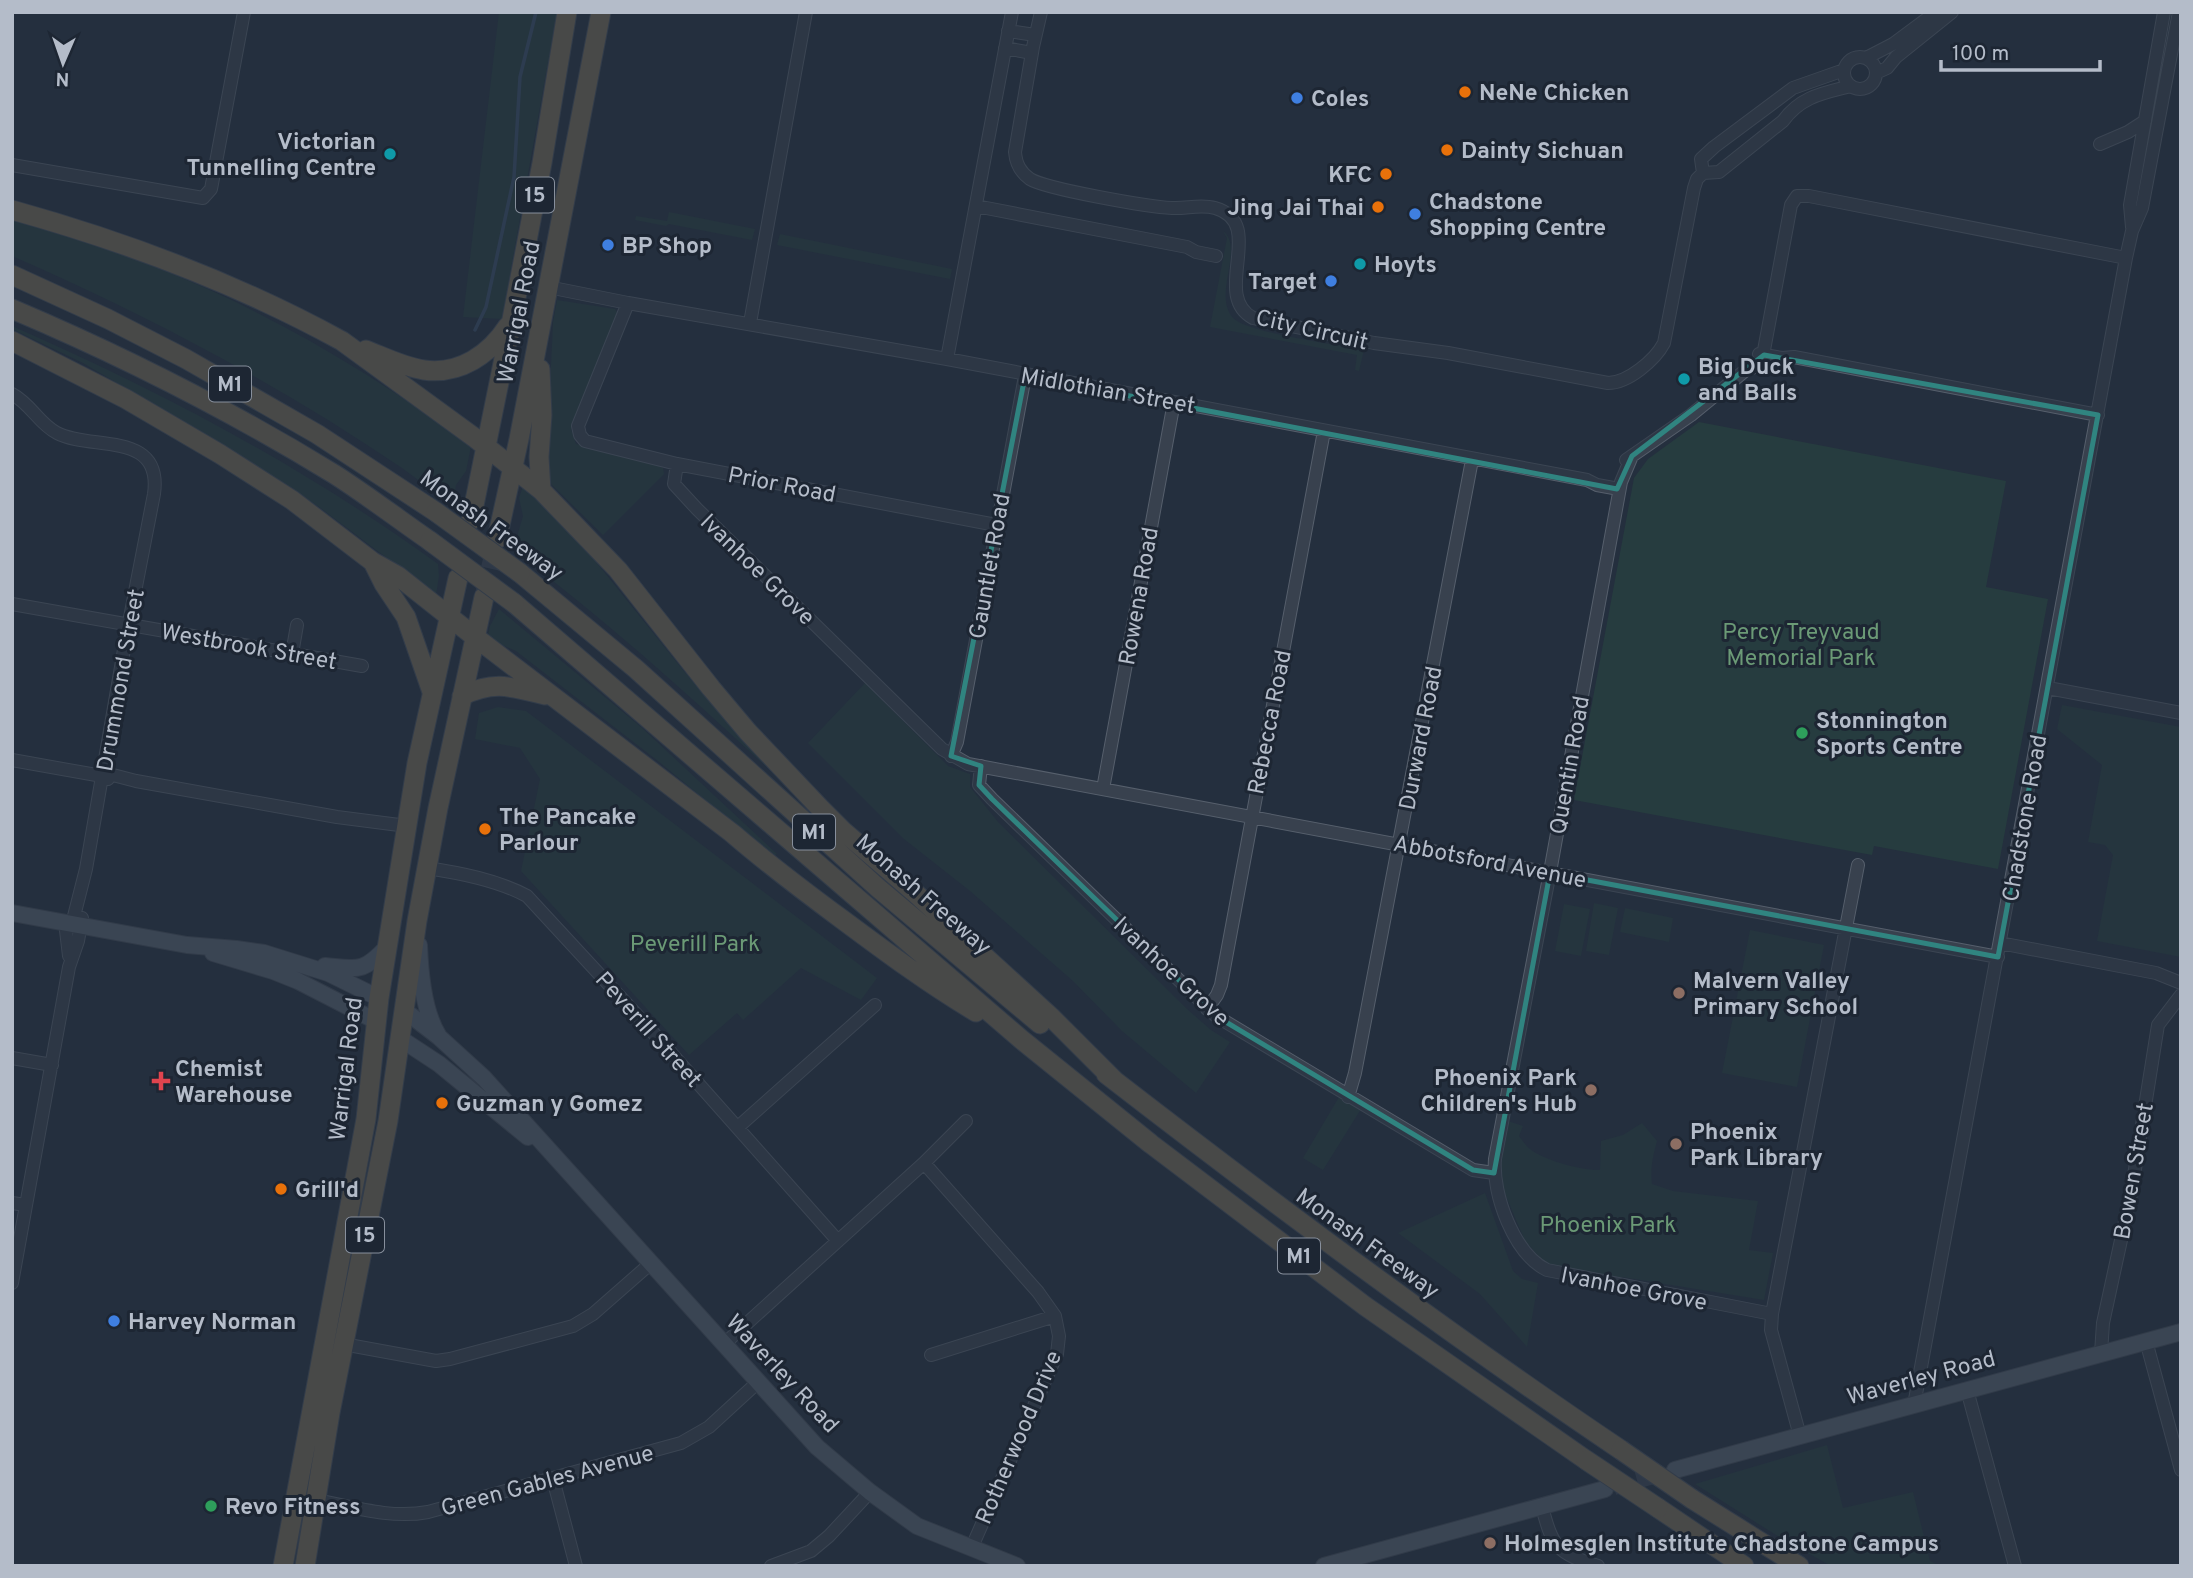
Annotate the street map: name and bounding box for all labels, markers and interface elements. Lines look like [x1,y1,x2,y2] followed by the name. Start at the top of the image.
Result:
[28,28,98,98] north arrow
[1941,28,2100,72] scale bar
[1952,41,2009,68] text: 100 m
[55,66,70,90] text: N
[1479,80,1629,109] place label: NeNe Chicken
[1457,84,1473,100] marker: NeNe Chicken
[1311,86,1369,115] place label: Coles
[1289,90,1305,106] marker: Coles
[186,129,376,184] place label: Victorian Tunnelling Centre
[1461,138,1624,167] place label: Dainty Sichuan
[1439,142,1455,158] marker: Dainty Sichuan
[382,146,398,162] marker: Victorian Tunnelling Centre
[1328,162,1372,191] place label: KFC
[1378,166,1394,182] marker: KFC
[516,178,554,212] road number: 15
[1429,189,1606,244] place label: Chadstone Shopping Centre
[1227,195,1364,224] place label: Jing Jai Thai
[1370,199,1386,215] marker: Jing Jai Thai
[1407,206,1423,222] marker: Chadstone Shopping Centre
[622,233,712,262] place label: BP Shop
[600,237,616,253] marker: BP Shop
[492,239,548,386] street label: Warrigal Road
[1374,252,1437,281] place label: Hoyts
[1352,256,1368,272] marker: Hoyts
[1248,269,1317,298] place label: Target
[1323,273,1339,289] marker: Target
[1252,304,1370,358] street label: City Circuit
[1698,354,1797,409] place label: Big Duck and Balls
[1018,363,1197,422] street label: Midlothian Street
[209,366,251,402] road number: M1
[1676,371,1692,387] marker: Big Duck and Balls
[725,462,838,511] street label: Prior Road
[413,465,568,589] street label: Monash Freeway
[964,491,1019,642] street label: Gauntlet Road
[693,509,820,633] street label: Ivanhoe Grove
[1114,525,1167,668] street label: Rowena Road
[92,587,153,774] street label: Drummond Street
[158,619,339,678] street label: Westbrook Street
[1722,619,1880,674] park label: Percy Treyvaud Memorial Park
[1243,648,1300,797] street label: Rebecca Road
[1394,664,1451,813] street label: Durward Road
[1545,694,1598,837] street label: Quentin Road
[1816,708,1963,763] place label: Stonnington Sports Centre
[1794,725,1810,741] marker: Stonnington Sports Centre
[1997,733,2055,904] street label: Chadstone Road
[499,804,636,859] place label: The Pancake Parlour
[793,814,835,850] road number: M1
[477,821,493,837] marker: The Pancake Parlour
[849,829,996,963] street label: Monash Freeway
[1391,831,1588,896] street label: Abbotsford Avenue
[1106,912,1234,1034] street label: Ivanhoe Grove
[630,931,760,960] park label: Peverill Park
[587,967,707,1095] street label: Peverill Street
[1693,968,1858,1023] place label: Malvern Valley Primary School
[1671,985,1687,1001] marker: Malvern Valley Primary School
[324,996,371,1143] street label: Warrigal Road
[175,1056,293,1111] place label: Chemist Warehouse
[1421,1065,1577,1120] place label: Phoenix Park Children's Hub
[153,1073,169,1089] marker: Chemist Warehouse
[1583,1082,1599,1098] marker: Phoenix Park Children's Hub
[456,1091,643,1120] place label: Guzman y Gomez
[434,1095,450,1111] marker: Guzman y Gomez
[2109,1101,2162,1242] street label: Bowen Street
[1690,1119,1823,1174] place label: Phoenix Park Library
[1668,1136,1684,1152] marker: Phoenix Park Library
[295,1177,359,1206] place label: Grill'd
[273,1181,289,1197] marker: Grill'd
[1289,1183,1444,1307] street label: Monash Freeway
[1539,1212,1677,1241] park label: Phoenix Park
[346,1218,384,1252] road number: 15
[1278,1238,1320,1274] road number: M1
[1558,1262,1709,1319] street label: Ivanhoe Grove
[128,1309,296,1338] place label: Harvey Norman
[719,1309,844,1440] street label: Waverley Road
[106,1313,122,1329] marker: Harvey Norman
[1844,1346,1999,1413] street label: Waverley Road
[971,1347,1070,1529] street label: Rotherwood Drive
[438,1440,657,1525] street label: Green Gables Avenue
[225,1494,361,1523] place label: Revo Fitness
[203,1498,219,1514] marker: Revo Fitness
[1504,1531,1939,1560] place label: Holmesglen Institute Chadstone Campus
[1482,1535,1498,1551] marker: Holmesglen Institute Chadstone Campus

